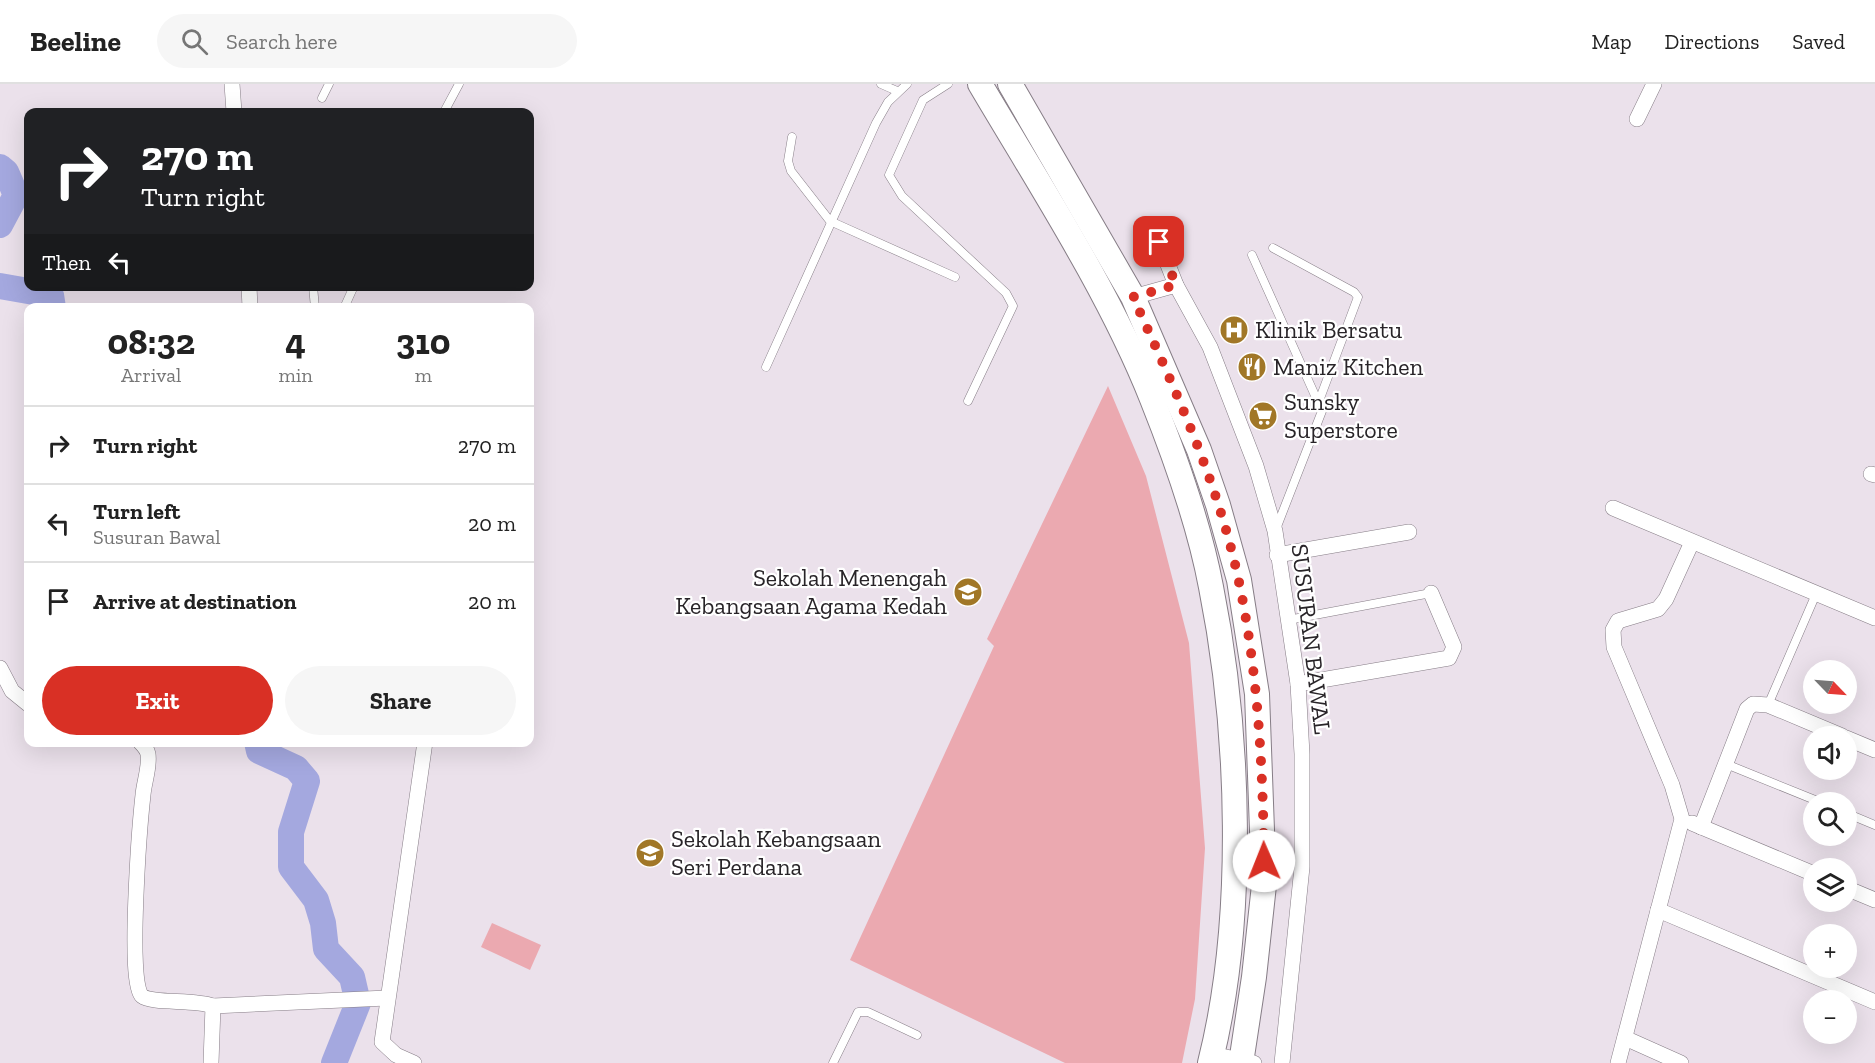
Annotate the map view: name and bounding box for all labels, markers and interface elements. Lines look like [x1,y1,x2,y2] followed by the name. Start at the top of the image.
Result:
[157,14,577,68] search box
[30,25,121,58] text: Beeline
[178,25,211,58] icon: search
[226,28,337,55] text: Search here
[1592,29,1632,54] text: Map
[1665,29,1759,54] text: Directions
[1792,29,1845,54] text: Saved
[141,130,253,181] text: 270 m
[42,132,120,210] icon: right
[141,181,265,213] text: Turn right
[1133,216,1184,267] pin
[1142,225,1175,258] icon: arrive
[103,246,136,279] icon: left
[42,249,91,276] text: Then
[1218,314,1250,346] hospital icon: Klinik Bersatu
[1255,315,1403,344] place label: Klinik Bersatu
[107,320,195,363] text: 08:32
[285,320,306,363] text: 4
[396,320,451,363] text: 310
[1236,351,1268,383] restaurant icon: Maniz Kitchen
[1273,352,1423,381] place label: Maniz Kitchen
[121,363,181,387] text: Arrival
[278,363,313,387] text: min
[415,363,432,387] text: m
[1284,387,1398,444] place label: Sunsky Superstore
[1247,400,1279,432] supermarket icon: Sunsky Superstore
[42,429,75,462] icon: right
[93,432,197,459] text: Turn right
[458,432,516,459] text: 270 m
[93,498,180,525] text: Turn left
[42,507,75,540] icon: left
[468,510,516,537] text: 20 m
[93,525,221,549] text: Susuran Bawal
[1285,542,1338,736] street label: SUSURAN BAWAL
[675,563,948,620] place label: Sekolah Menengah Kebangsaan Agama Kedah
[952,576,984,608] school or university icon: Sekolah Menengah Kebangsaan Agama Kedah
[42,585,75,618] icon: arrive
[93,588,296,615] text: Arrive at destination
[468,588,516,615] text: 20 m
[1803,660,1857,714] north arrow
[1803,660,1857,1044] map controls
[42,666,273,735] button: Exit
[285,666,516,735] button: Share
[1803,726,1857,780] button: sound
[1803,792,1857,846] button: search
[671,824,881,881] place label: Sekolah Kebangsaan Seri Perdana
[1232,829,1296,893] position arrow
[634,837,666,869] school or university icon: Sekolah Kebangsaan Seri Perdana
[1803,858,1857,912] button: layers
[1803,924,1857,978] button: +
[1803,990,1857,1044] button: −

